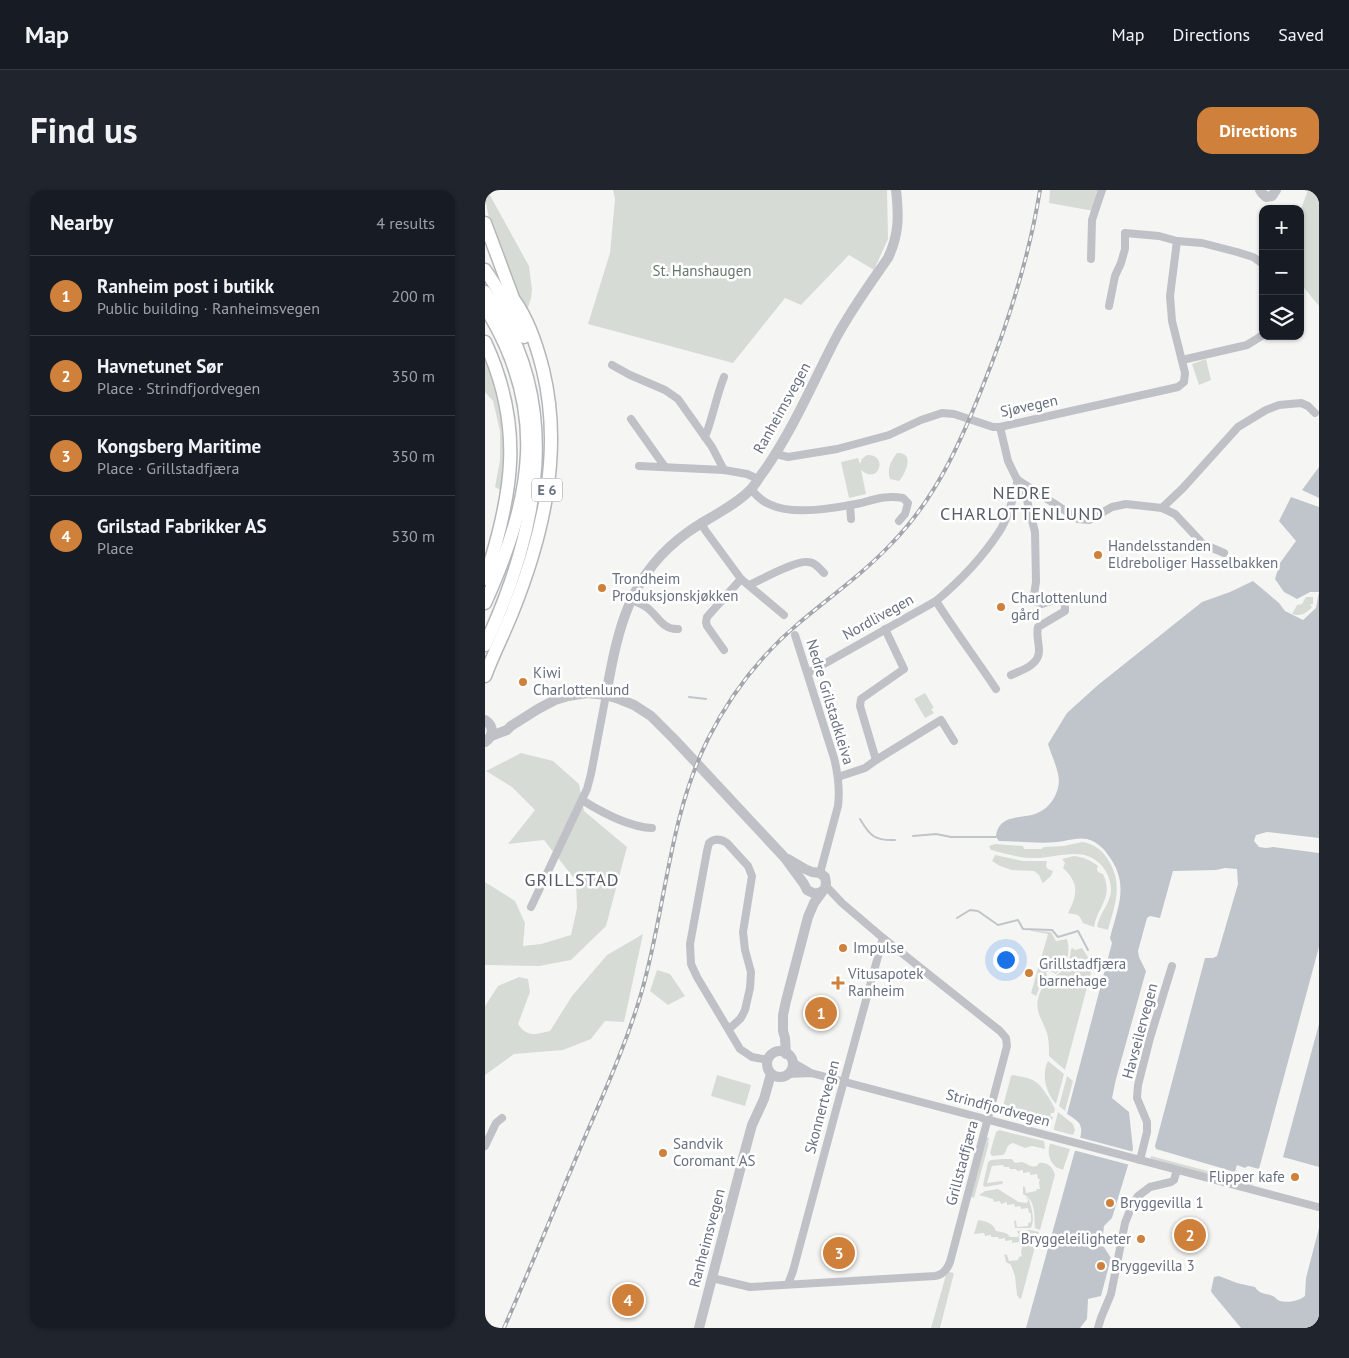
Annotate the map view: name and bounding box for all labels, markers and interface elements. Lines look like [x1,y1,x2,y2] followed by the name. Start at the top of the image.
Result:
[25,19,69,50] text: Map
[1112,23,1144,46] text: Map
[1172,23,1250,46] text: Directions
[1278,23,1324,46] text: Saved
[30,107,138,153] text: Find us
[1197,107,1319,154] button: Directions
[1259,205,1304,340] map controls
[1259,205,1304,250] button: +
[50,209,113,236] text: Nearby
[376,213,435,233] text: 4 results
[1259,250,1304,295] button: −
[653,261,752,280] park label: St. Hanshaugen
[97,274,274,298] text: Ranheim post i butikk
[61,286,71,306] text: 1
[392,286,435,306] text: 200 m
[1259,295,1304,340] button: layers
[97,298,320,318] text: Public building · Ranheimsvegen
[97,354,223,378] text: Havnetunet Sør
[749,359,814,457] street label: Ranheimsvegen
[61,366,71,386] text: 2
[392,366,435,386] text: 350 m
[97,378,260,398] text: Place · Strindfjordvegen
[998,390,1059,421] street label: Sjøvegen
[97,434,261,458] text: Kongsberg Maritime
[61,446,71,466] text: 3
[392,446,435,466] text: 350 m
[97,458,239,478] text: Place · Grillstadfjæra
[532,478,562,502] road number: E 6
[940,481,1104,525] district label: NEDRE CHARLOTTENLUND
[97,514,266,538] text: Grilstad Fabrikker AS
[61,526,71,546] text: 4
[392,526,435,546] text: 530 m
[1108,536,1278,572] place label: Handelsstanden Eldreboliger Hasselbakken
[97,538,134,558] text: Place
[1092,549,1104,561] marker: Handelsstanden Eldreboliger Hasselbakken
[612,569,738,605] place label: Trondheim Produksjonskjøkken
[596,582,608,594] marker: Trondheim Produksjonskjøkken
[1011,588,1107,624] place label: Charlottenlund gård
[839,589,917,644] street label: Nordlivegen
[995,601,1007,613] marker: Charlottenlund gård
[802,637,859,767] street label: Nedre Grilstadkleiva
[533,663,629,699] place label: Kiwi Charlottenlund
[517,676,529,688] marker: Kiwi Charlottenlund
[524,868,620,891] district label: GRILLSTAD
[853,938,904,957] place label: Impulse
[837,942,849,954] marker: Impulse
[993,947,1019,973] your location
[1039,954,1126,990] place label: Grillstadfjæra barnehage
[847,964,924,1000] place label: Vitusapotek Ranheim
[1023,967,1035,979] marker: Grillstadfjæra barnehage
[832,977,844,989] marker: Vitusapotek Ranheim
[1118,981,1161,1081] street label: Havseilervegen
[805,994,837,1032] pin: 1
[800,1058,843,1156] street label: Skonnertvegen
[944,1085,1052,1131] street label: Strindfjordvegen
[941,1118,982,1207] street label: Grillstadfjæra
[673,1134,755,1170] place label: Sandvik Coromant AS
[657,1147,669,1159] marker: Sandvik Coromant AS
[1209,1167,1285,1186] place label: Flipper kafe
[1289,1171,1301,1183] marker: Flipper kafe
[684,1187,729,1289] street label: Ranheimsvegen
[1120,1193,1204,1212] place label: Bryggevilla 1
[1104,1197,1116,1209] marker: Bryggevilla 1
[1174,1216,1206,1254] pin: 2
[1021,1229,1131,1248] place label: Bryggeleiligheter
[1135,1233,1147,1245] marker: Bryggeleiligheter
[823,1234,855,1272] pin: 3
[1111,1256,1195,1275] place label: Bryggevilla 3
[1095,1260,1107,1272] marker: Bryggevilla 3
[612,1281,644,1319] pin: 4

